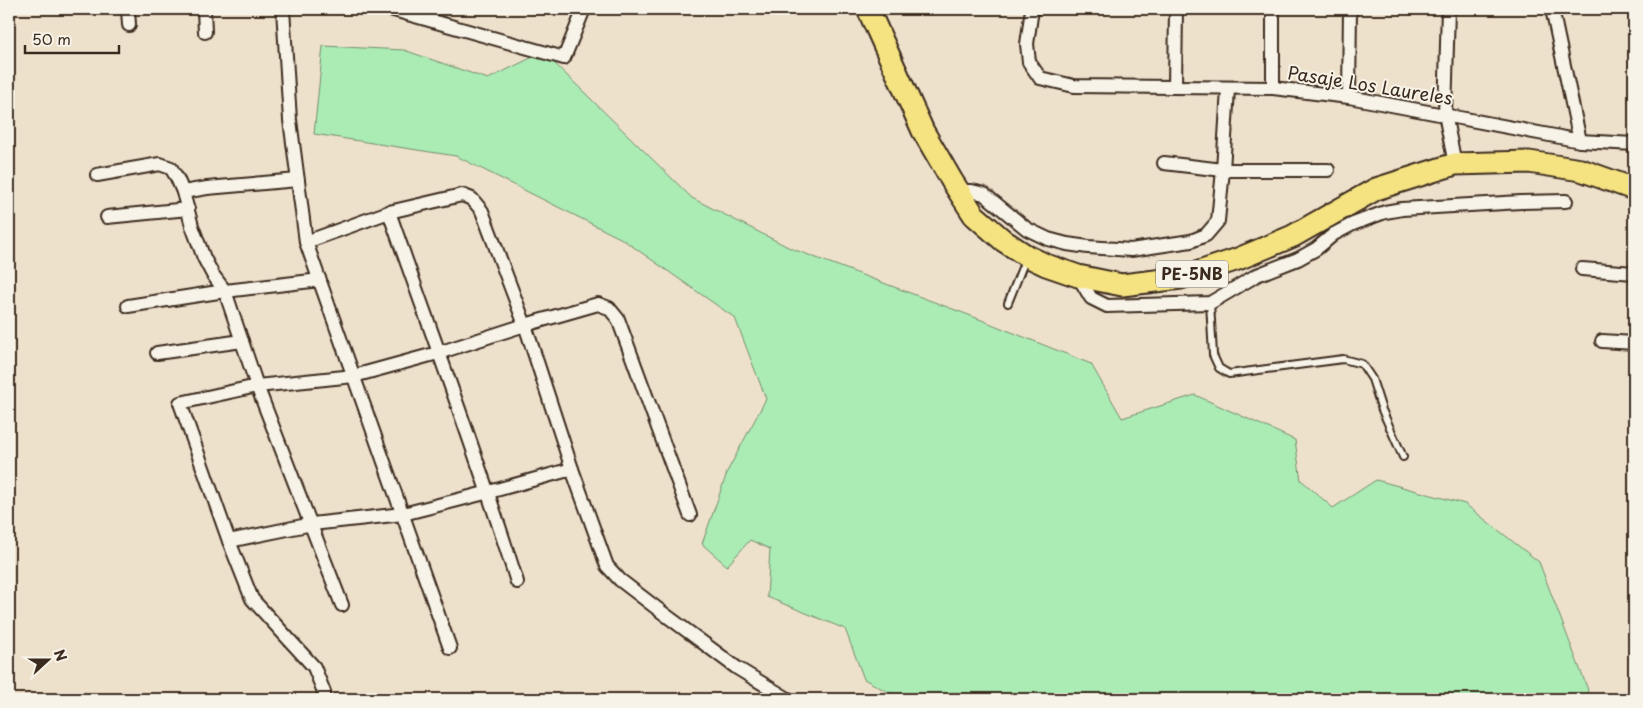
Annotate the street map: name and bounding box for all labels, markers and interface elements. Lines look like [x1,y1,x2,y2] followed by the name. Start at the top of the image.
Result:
[25,22,119,54] scale bar
[32,27,71,50] text: 50 m
[1286,58,1455,111] street label: Pasaje Los Laureles
[1156,260,1228,288] road number: PE-5NB
[22,636,72,686] north arrow
[49,646,72,664] text: N

